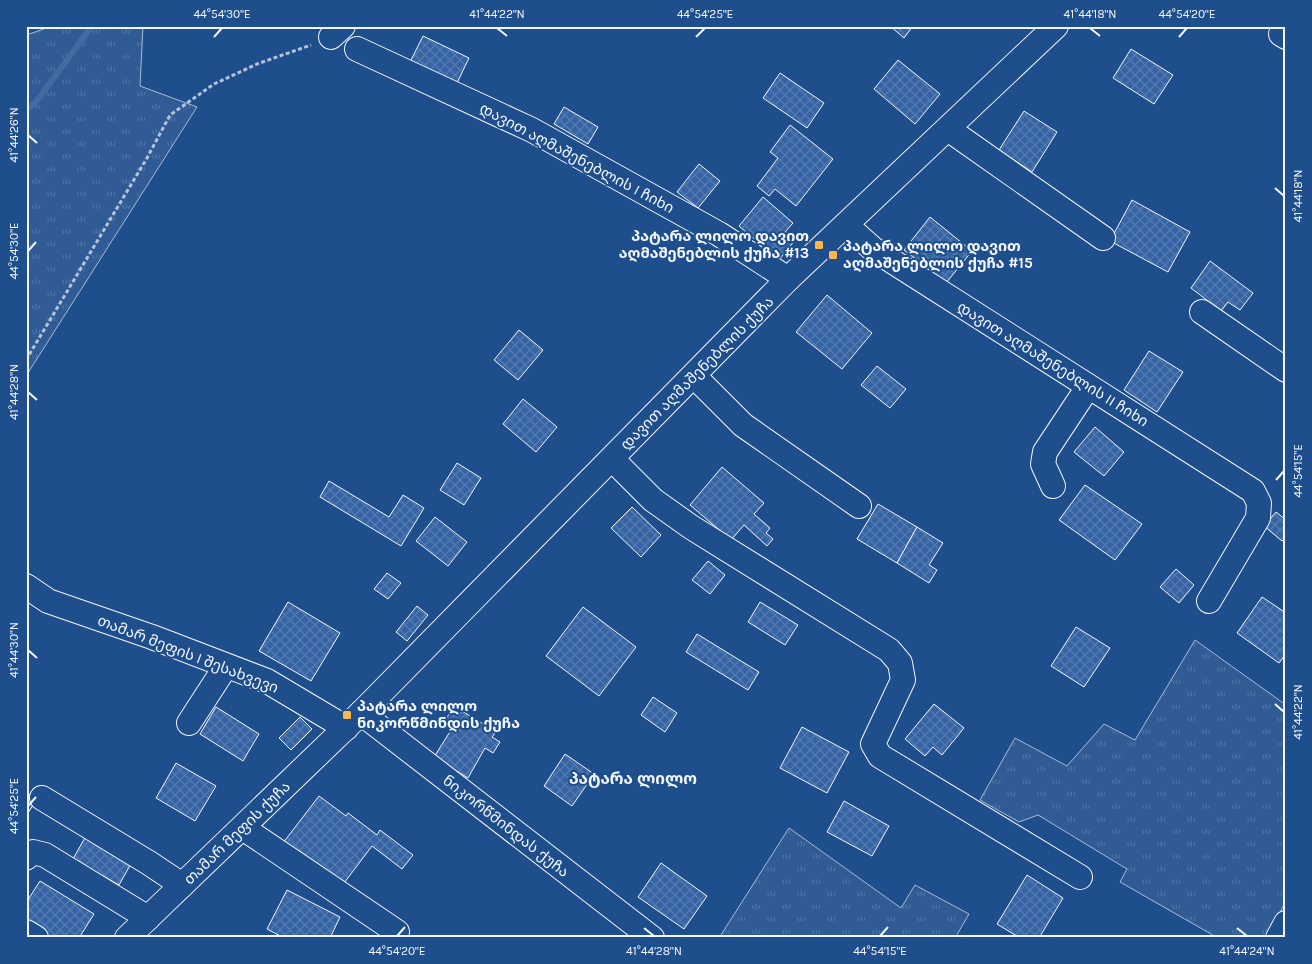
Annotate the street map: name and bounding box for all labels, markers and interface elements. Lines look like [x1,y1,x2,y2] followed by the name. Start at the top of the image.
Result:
[193,7,251,21] text: 44°54'30"E
[469,7,525,21] text: 41°44'22"N
[677,7,733,21] text: 44°54'25"E
[1064,7,1117,21] text: 41°44'18"N
[1158,7,1216,21] text: 44°54'20"E
[477,99,677,217] street label: დავით აღმაშენებლის I ჩიხი
[7,107,21,163] text: 41°44'26"N
[1291,170,1305,223] text: 41°44'18"N
[7,222,21,280] text: 44°54'30"E
[619,227,809,262] place label: პატარა ლილო დავით აღმაშენებლის ქუჩა #13
[843,237,1033,272] place label: პატარა ლილო დავით აღმაშენებლის ქუჩა #15
[813,239,825,251] marker: პატარა ლილო დავით აღმაშენებლის ქუჩა #13
[827,249,839,261] marker: პატარა ლილო დავით აღმაშენებლის ქუჩა #15
[617,293,777,453] street label: დავით აღმაშენებლის ქუჩა
[954,298,1152,430] street label: დავით აღმაშენებლის II ჩიხი
[7,364,21,420] text: 41°44'28"N
[1291,444,1305,498] text: 44°54'15"E
[95,611,281,697] street label: თამარ მეფის I შესახვევი
[7,622,21,678] text: 41°44'30"N
[1291,684,1305,740] text: 41°44'22"N
[357,697,520,732] place label: პატარა ლილო ნიკორწმინდის ქუჩა
[341,709,353,721] marker: პატარა ლილო ნიკორწმინდის ქუჩა
[569,769,697,789] district label: პატარა ლილო
[439,771,573,881] street label: ნიკორწმინდას ქუჩა
[7,778,21,834] text: 44°54'25"E
[180,778,294,888] street label: თამარ მეფის ქუჩა
[368,944,426,958] text: 44°54'20"E
[626,944,682,958] text: 41°44'28"N
[853,944,907,958] text: 44°54'15"E
[1219,944,1275,958] text: 41°44'24"N

